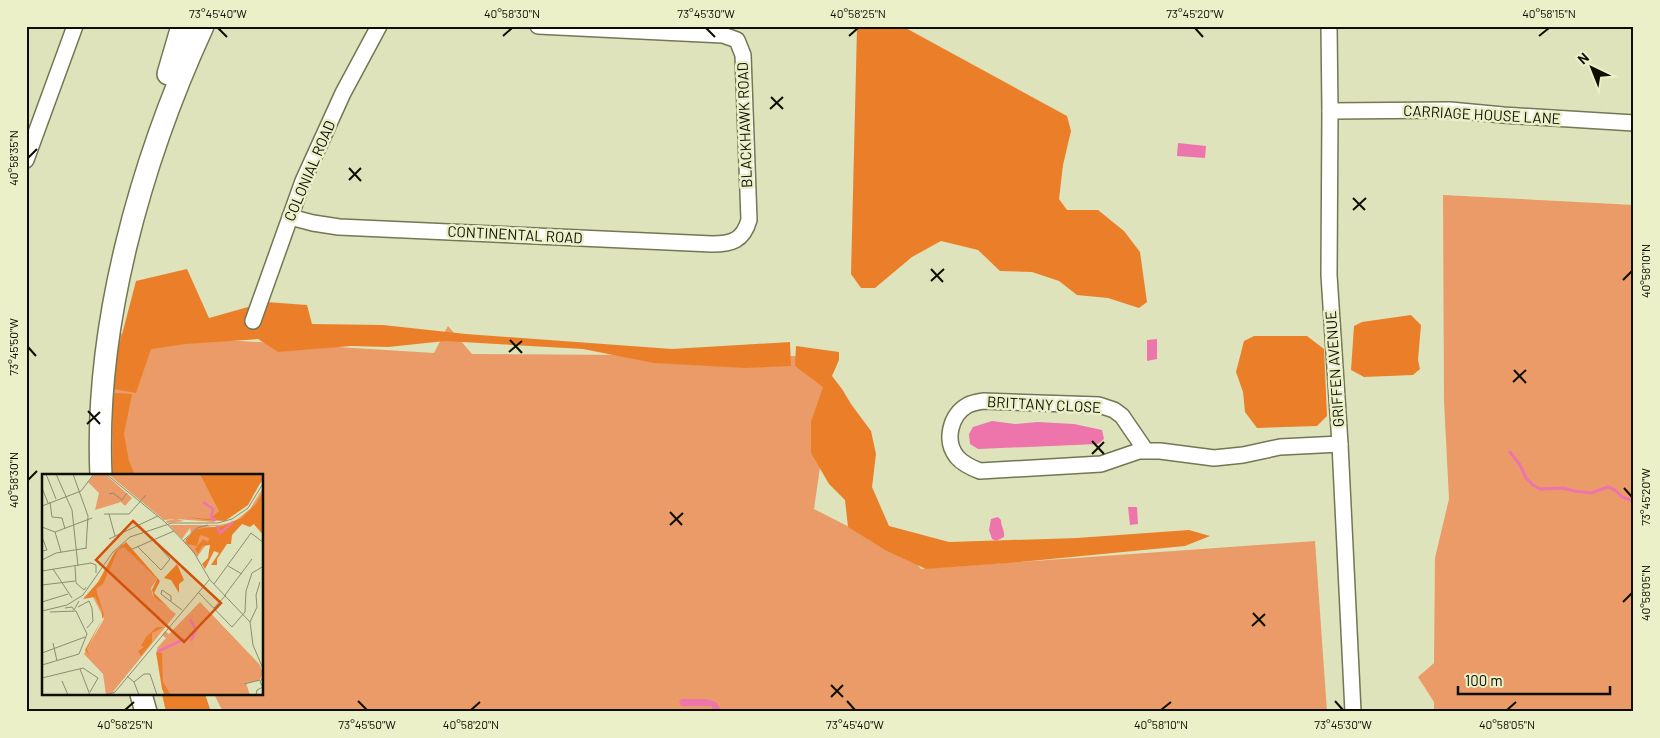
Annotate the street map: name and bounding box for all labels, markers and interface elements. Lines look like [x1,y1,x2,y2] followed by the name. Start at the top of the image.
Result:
[189,6,247,20] text: 73°45'40"W
[484,6,540,20] text: 40°58'30"N
[677,6,735,20] text: 73°45'30"W
[830,6,886,20] text: 40°58'25"N
[1166,6,1224,20] text: 73°45'20"W
[1522,6,1576,20] text: 40°58'15"N
[1568,42,1618,92] north arrow
[1574,49,1592,68] text: N
[733,62,755,188] street label: BLACKHAWK ROAD
[1403,101,1561,127] street label: CARRIAGE HOUSE LANE
[280,117,338,224] street label: COLONIAL ROAD
[6,130,20,186] text: 40°58'35"N
[447,221,583,247] street label: CONTINENTAL ROAD
[1638,244,1652,298] text: 40°58'10"N
[1321,310,1347,428] street label: GRIFFEN AVENUE
[6,318,20,376] text: 73°45'50"W
[987,392,1102,416] street label: BRITTANY CLOSE
[6,452,20,508] text: 40°58'30"N
[1638,468,1652,526] text: 73°45'20"W
[42,474,264,696] inset map
[1638,565,1652,621] text: 40°58'05"N
[1458,663,1610,695] scale bar
[1465,671,1503,689] text: 100 m
[97,717,153,731] text: 40°58'25"N
[338,717,396,731] text: 73°45'50"W
[443,717,499,731] text: 40°58'20"N
[826,717,884,731] text: 73°45'40"W
[1134,717,1188,731] text: 40°58'10"N
[1314,717,1372,731] text: 73°45'30"W
[1479,717,1535,731] text: 40°58'05"N

